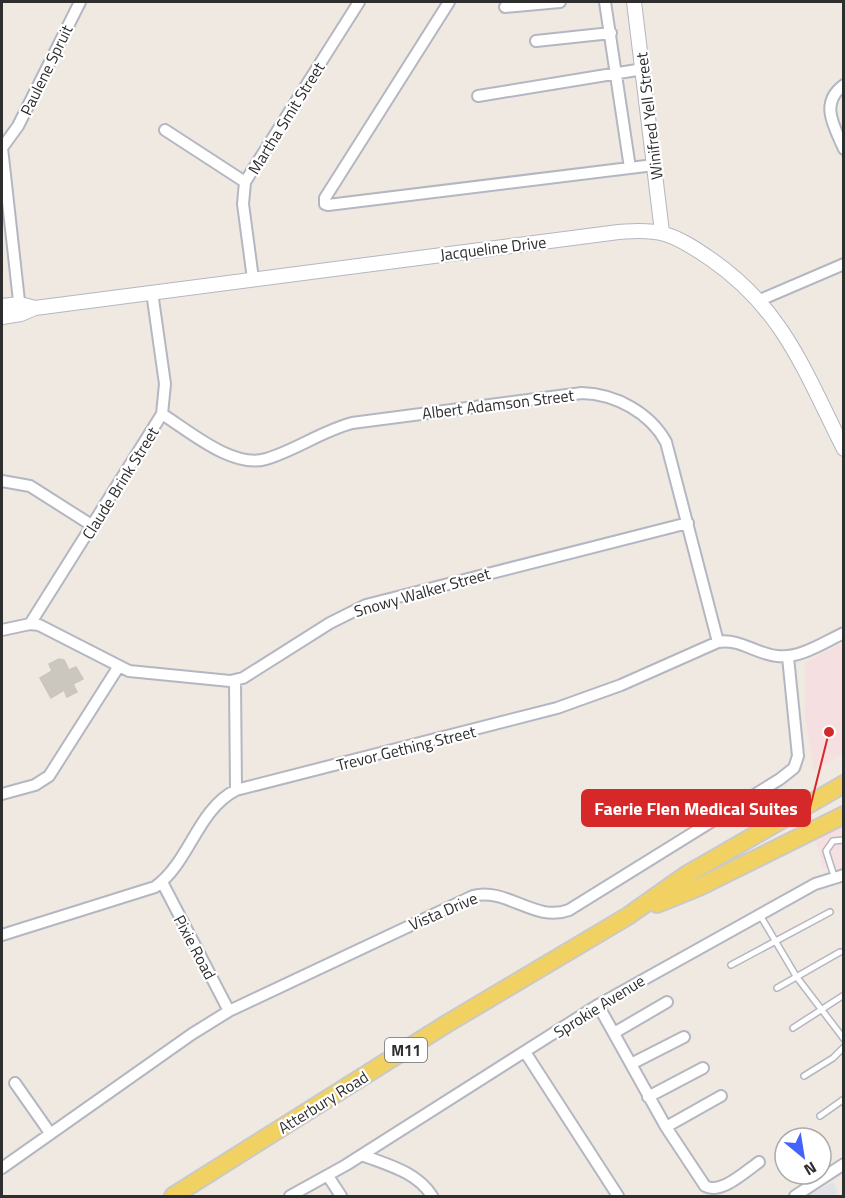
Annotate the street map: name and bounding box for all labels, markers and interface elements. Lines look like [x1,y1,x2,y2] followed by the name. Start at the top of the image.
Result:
[14,20,78,119] street label: Paulene Spruit
[629,51,669,181] street label: Winifred Yell Street
[242,57,330,179] street label: Martha Smit Street
[438,230,548,266] street label: Jacqueline Drive
[421,383,576,425] street label: Albert Adamson Street
[76,422,165,544] street label: Claude Brink Street
[351,561,493,623] street label: Snowy Walker Street
[334,719,478,777] street label: Trevor Gething Street
[582,790,810,826] callout: Faerie Flen Medical Suites
[594,795,798,822] text: Faerie Flen Medical Suites
[405,886,481,936] street label: Vista Drive
[168,910,222,984] street label: Pixie Road
[549,968,649,1044] street label: Sprokie Avenue
[385,1038,427,1062] road number: M11
[273,1065,373,1139] street label: Atterbury Road
[773,1126,833,1186] north arrow
[800,1156,821,1182] text: N

